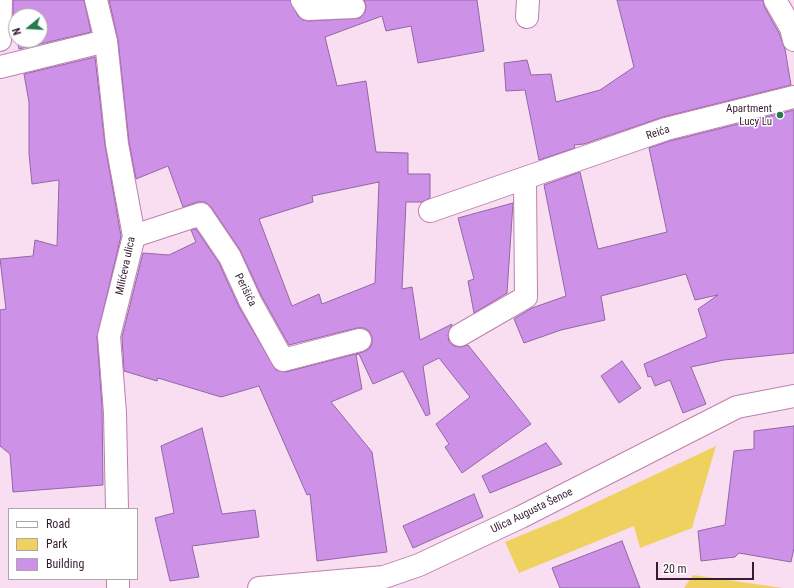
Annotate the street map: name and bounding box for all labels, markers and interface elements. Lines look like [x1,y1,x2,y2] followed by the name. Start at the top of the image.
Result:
[8,8,48,48] north arrow
[10,26,24,37] text: N
[726,102,772,128] place label: Apartment Lucy Lu
[775,110,785,120] marker: Apartment Lucy Lu
[645,123,671,143] street label: Reića
[113,236,139,296] street label: Milićeva ulica
[231,271,259,309] street label: Perišića
[489,485,575,537] street label: Ulica Augusta Šenoe
[8,508,138,580] legend
[46,517,70,531] text: Road
[46,537,67,551] text: Park
[658,554,756,580] scale bar
[46,557,84,571] text: Building
[663,562,687,576] text: 20 m

